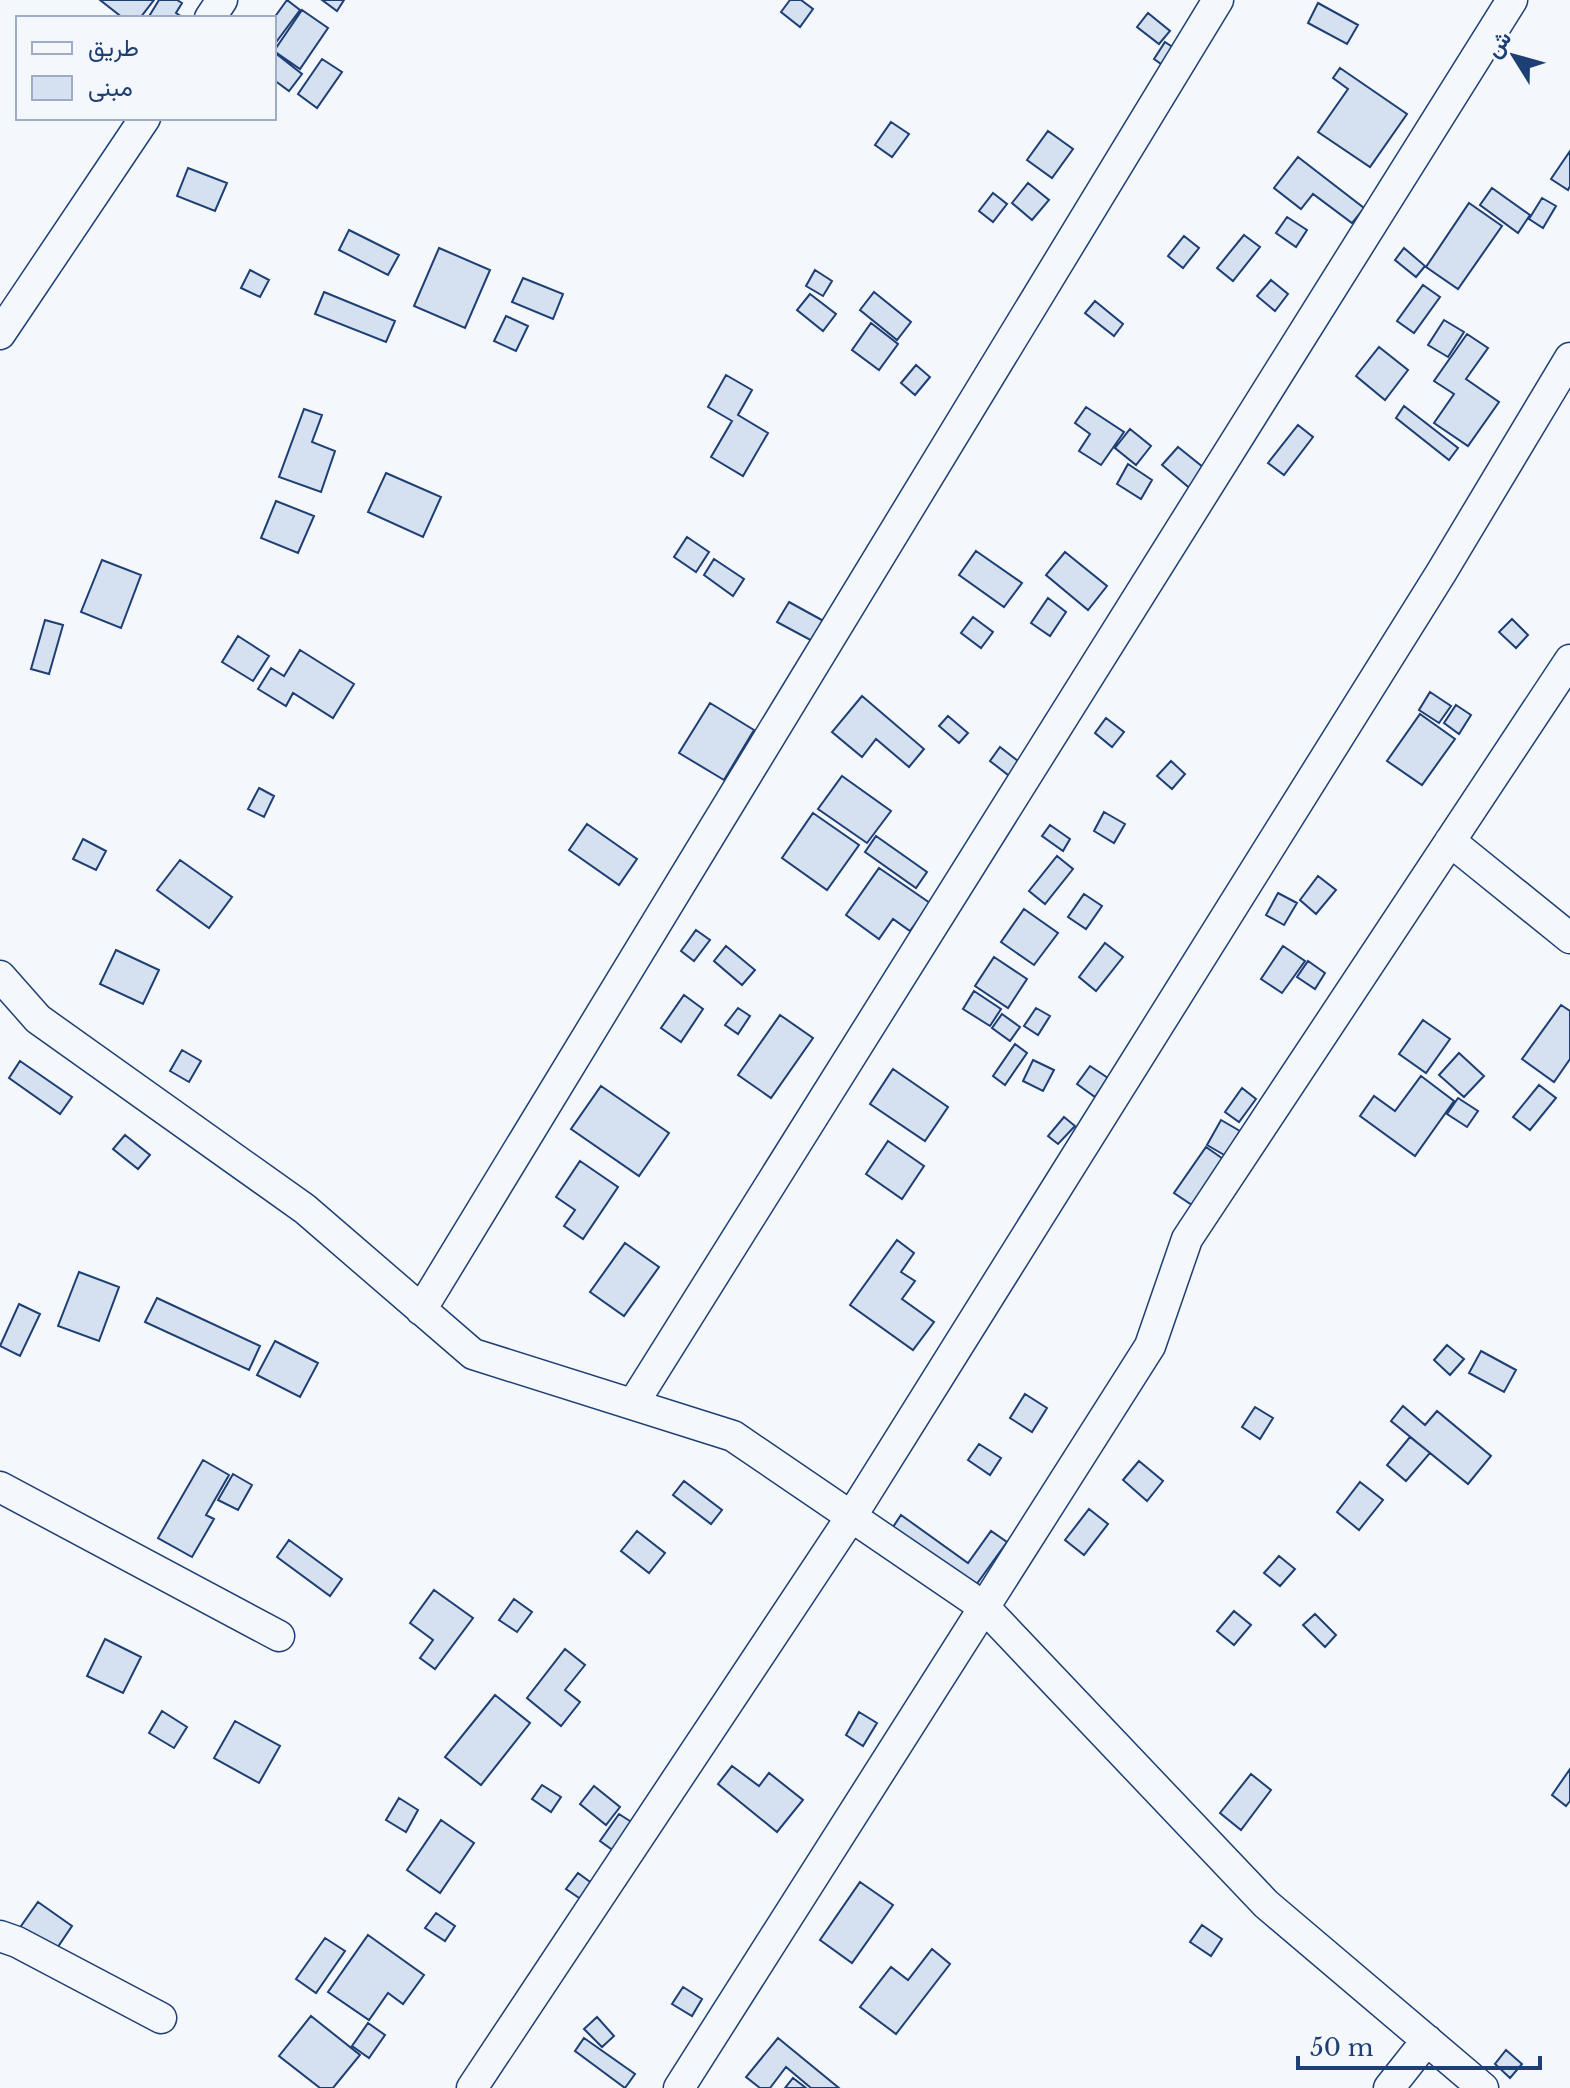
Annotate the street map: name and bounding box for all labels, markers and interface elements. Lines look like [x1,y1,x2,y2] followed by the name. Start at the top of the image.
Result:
[16,16,276,120] legend
[1474,16,1554,96] north arrow
[1480,26,1517,63] text: ش
[88,33,139,63] text: طريق
[88,73,133,102] text: مبنى
[1298,2020,1540,2070] scale bar
[1310,2033,1374,2062] text: 50 m

